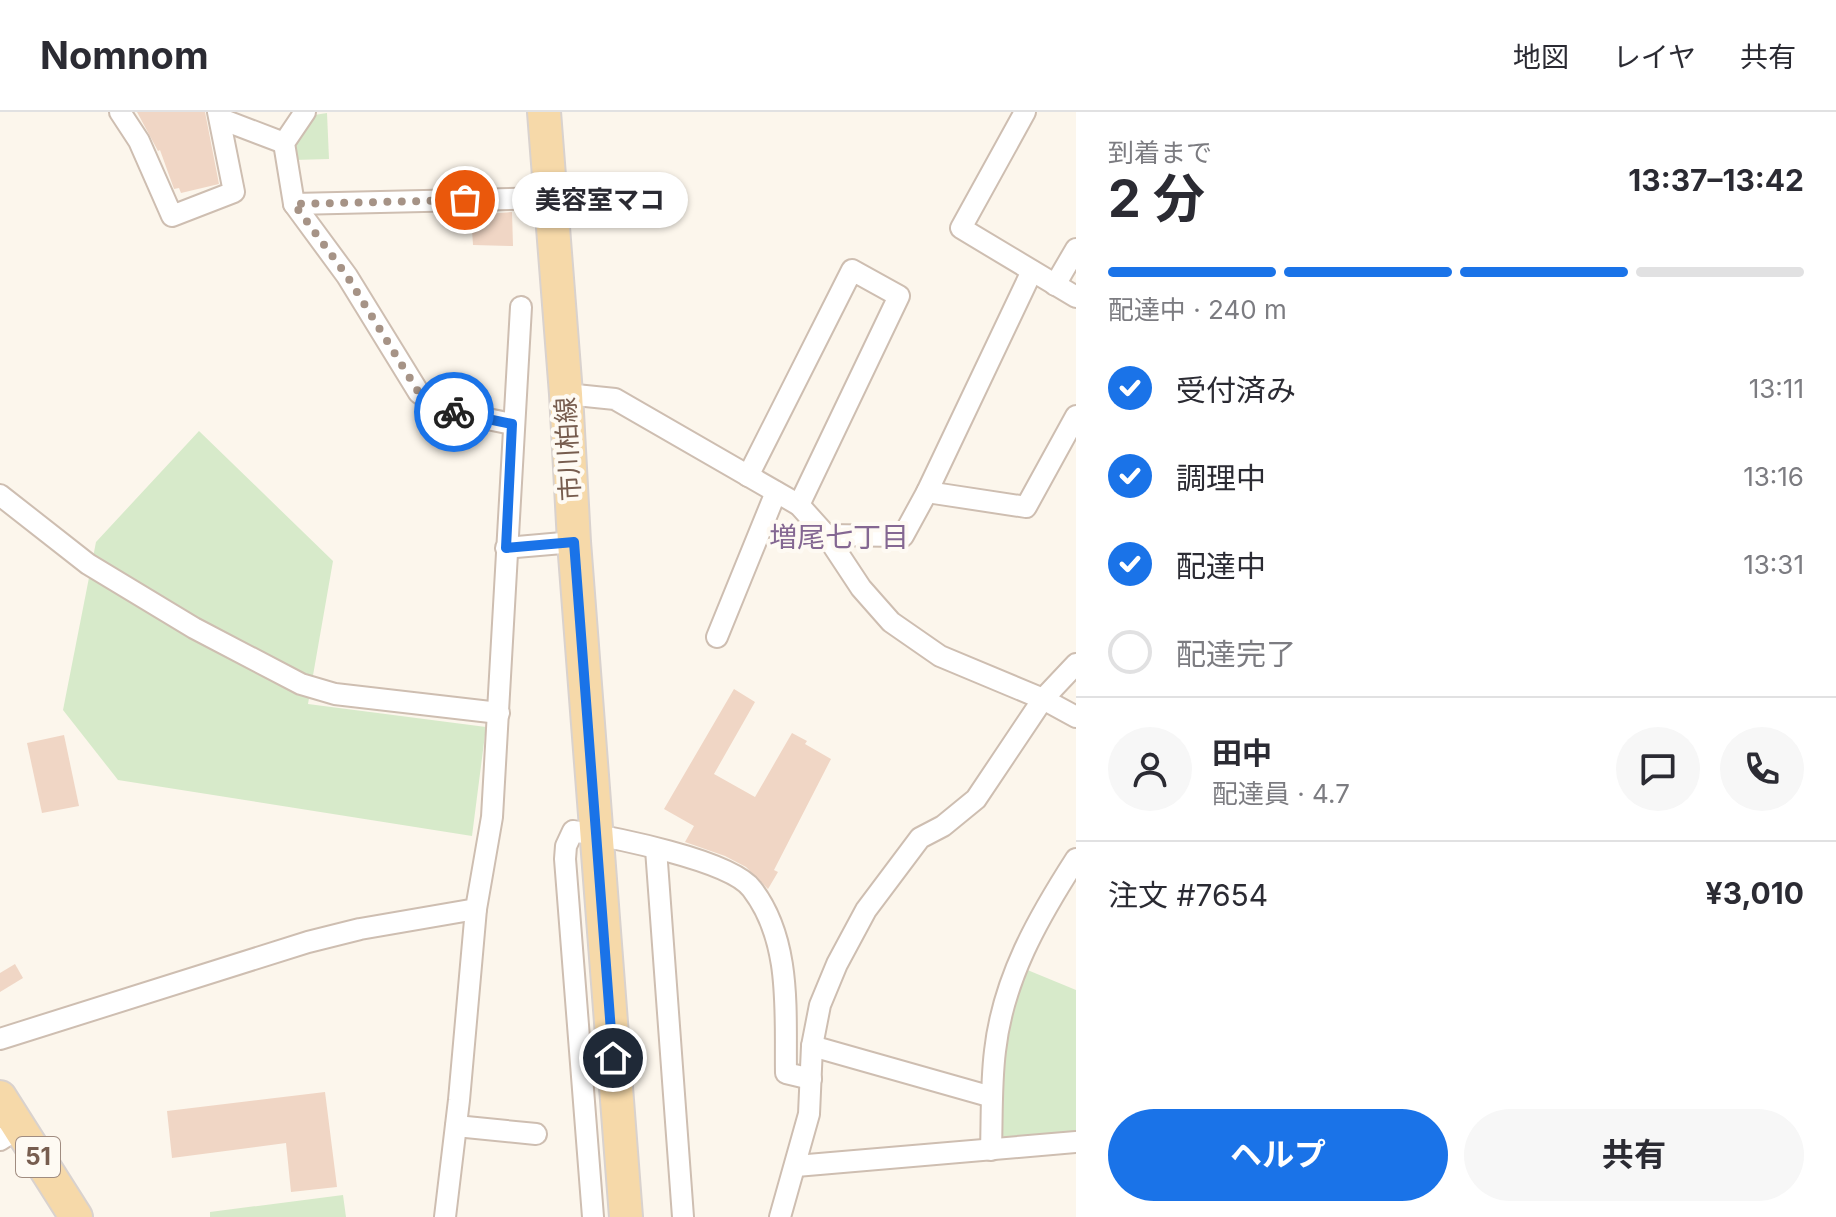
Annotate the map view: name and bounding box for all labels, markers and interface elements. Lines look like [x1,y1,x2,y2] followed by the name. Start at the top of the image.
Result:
[40,32,209,78] text: Nomnom
[1513,40,1569,74] text: 地図
[1613,40,1696,74] text: レイヤ
[1740,40,1796,74] text: 共有
[1108,137,1212,168] text: 到着まで
[1628,162,1804,198] text: 13:37–13:42
[431,166,499,234] pin
[1108,167,1205,230] text: 2 分
[513,172,689,228] callout: 美容室マコ
[443,178,487,222] icon: bag
[535,184,665,215] text: 美容室マコ
[1108,294,1287,325] text: 配達中 · 240 m
[1108,366,1152,410] icon: check
[414,372,494,452] courier
[1176,372,1296,408] text: 受付済み
[1749,373,1804,404] text: 13:11
[432,390,476,434] icon: bike
[549,396,586,502] street label: 市川柏線
[1108,454,1152,498] icon: check
[1176,460,1266,496] text: 調理中
[1743,461,1804,492] text: 13:16
[769,520,909,554] district label: 増尾七丁目
[1108,542,1152,586] icon: check
[1176,548,1266,584] text: 配達中
[1743,549,1804,580] text: 13:31
[1176,636,1296,672] text: 配達完了
[1108,727,1192,811] button: person
[1616,727,1700,811] button: chat
[1720,727,1804,811] button: phone
[1212,735,1272,771] text: 田中
[1212,778,1350,809] text: 配達員 · 4.7
[1706,875,1804,911] text: ¥3,010
[1108,877,1268,913] text: 注文 #7654
[579,1024,647,1092] pin
[591,1036,635,1080] icon: home
[1108,1109,1448,1201] button: ヘルプ
[1464,1109,1804,1201] button: 共有
[16,1137,60,1177] road number: 51

